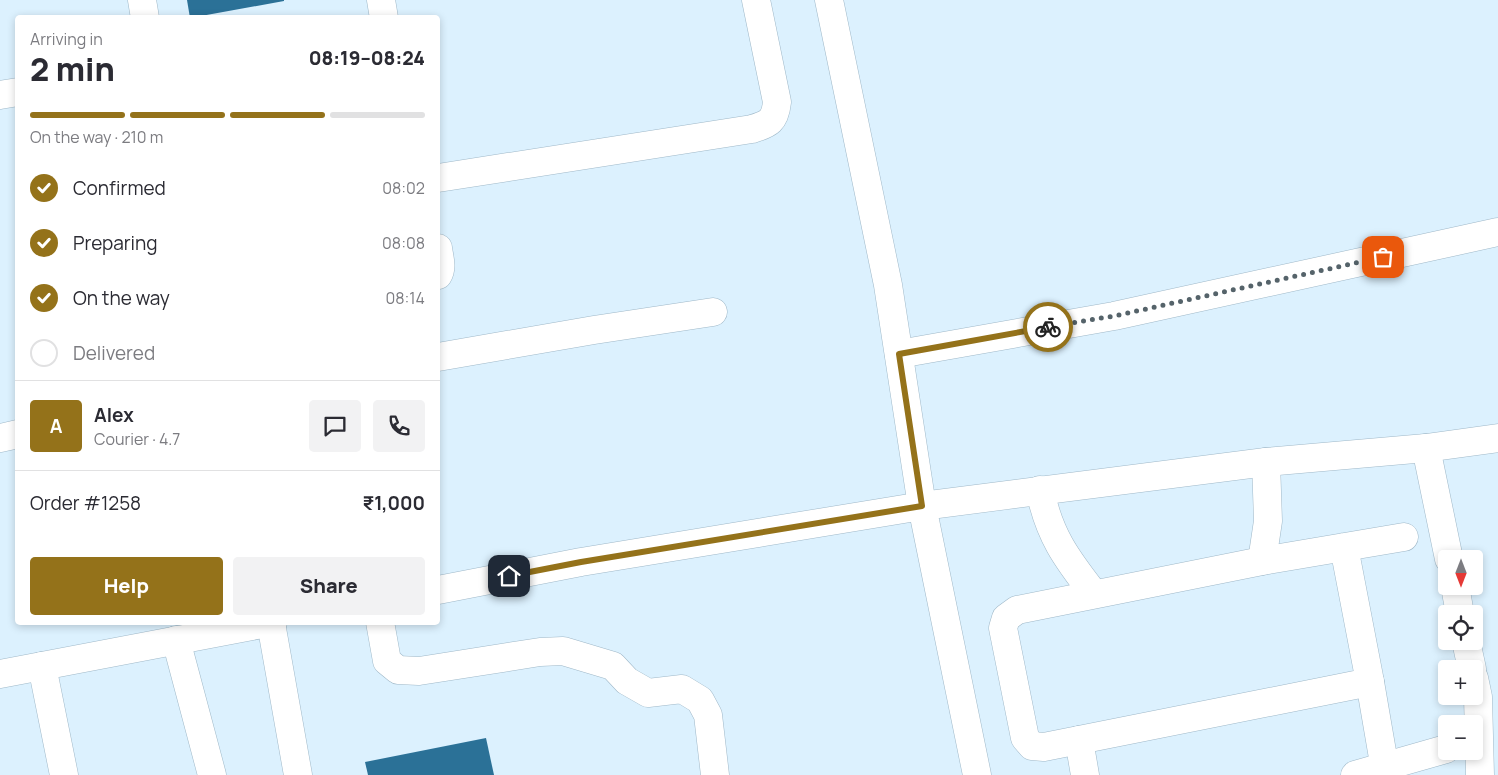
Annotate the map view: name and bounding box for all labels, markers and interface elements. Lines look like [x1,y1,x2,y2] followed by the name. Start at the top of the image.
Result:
[30,28,103,50] text: Arriving in
[309,45,425,71] text: 08:19–08:24
[30,47,115,91] text: 2 min
[30,126,163,148] text: On the way · 210 m
[30,174,58,202] icon: check
[73,175,166,201] text: Confirmed
[382,177,425,199] text: 08:02
[30,229,58,257] icon: check
[73,230,158,256] text: Preparing
[382,232,425,254] text: 08:08
[1362,236,1404,278] pin
[1369,243,1397,271] icon: bag
[30,284,58,312] icon: check
[73,285,170,311] text: On the way
[385,287,425,309] text: 08:14
[1023,302,1073,352] courier
[1034,313,1062,341] icon: bike
[73,340,155,366] text: Delivered
[309,400,361,452] button: chat
[373,400,425,452] button: phone
[94,402,134,428] text: Alex
[50,413,62,439] text: A
[94,428,180,450] text: Courier · 4.7
[30,490,141,516] text: Order #1258
[362,490,425,516] text: ₹1,000
[1438,550,1482,595] north arrow
[1438,550,1483,760] map controls
[488,555,530,597] pin
[30,557,223,615] button: Help
[233,557,425,615] button: Share
[495,562,523,590] icon: home
[1438,605,1483,650] button: locate
[1438,660,1483,705] button: +
[1438,715,1483,760] button: −

